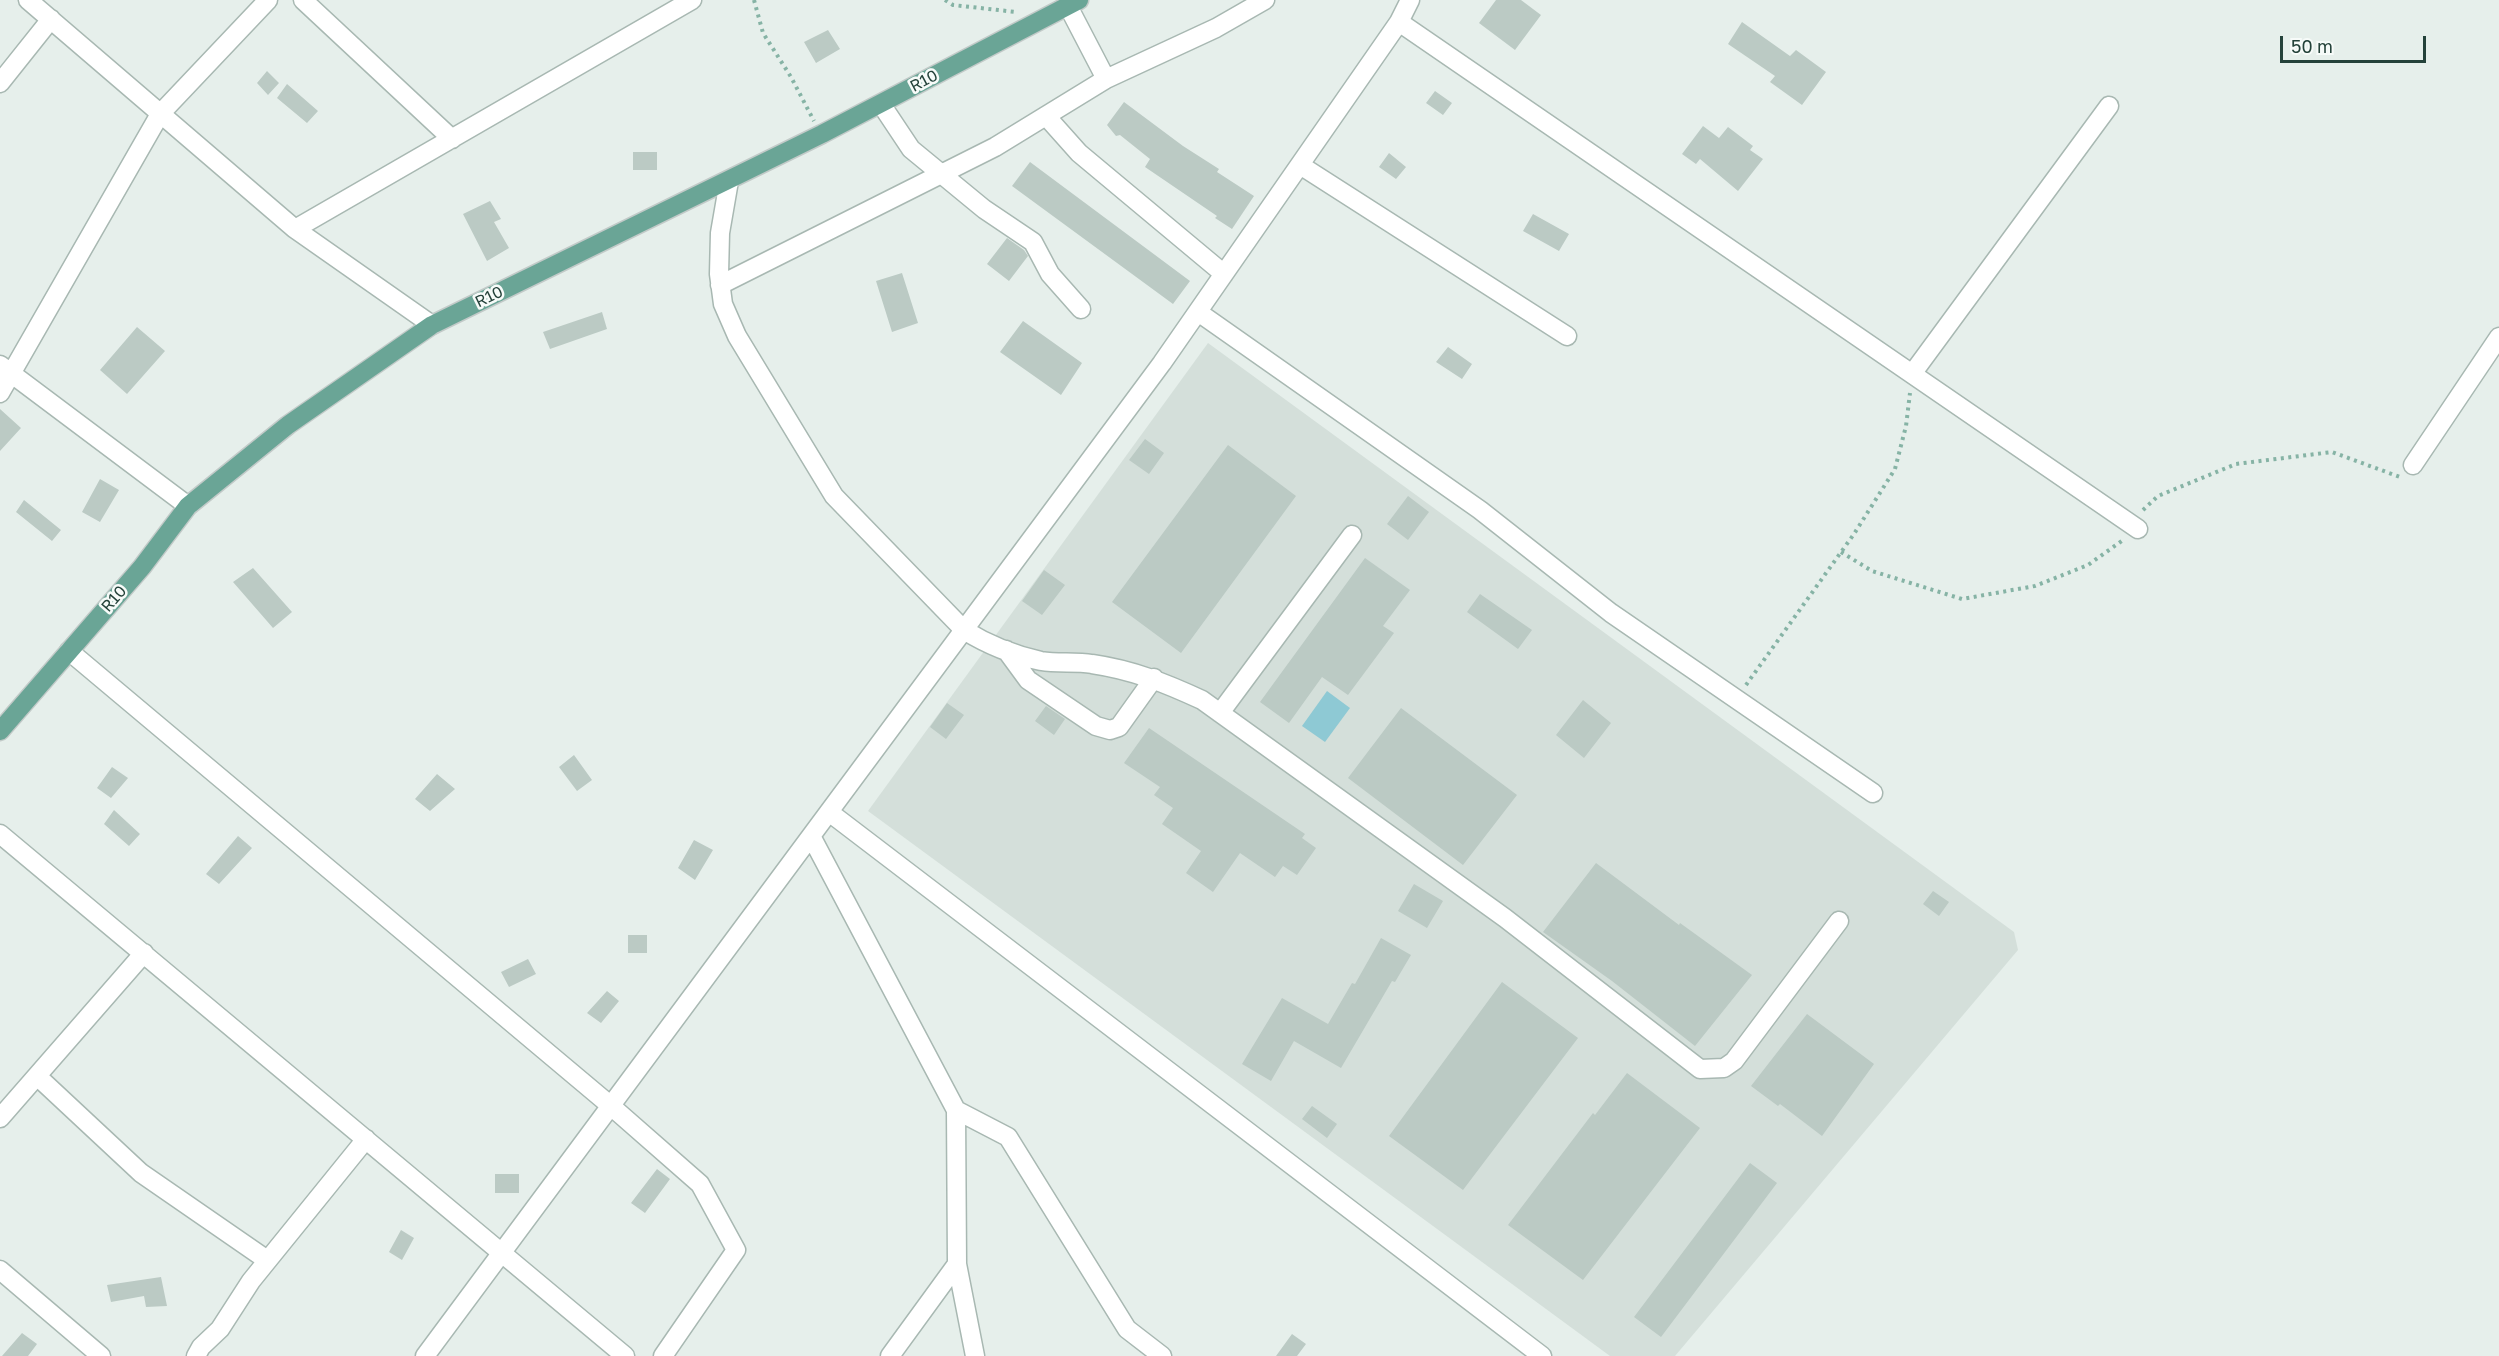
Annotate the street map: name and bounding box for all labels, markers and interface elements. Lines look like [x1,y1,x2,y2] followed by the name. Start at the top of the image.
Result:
[2283,24,2428,62] scale bar
[2291,35,2333,57] text: 50 m
[907,66,941,96] street label: R10
[472,282,506,312] street label: R10
[97,582,131,616] street label: R10

